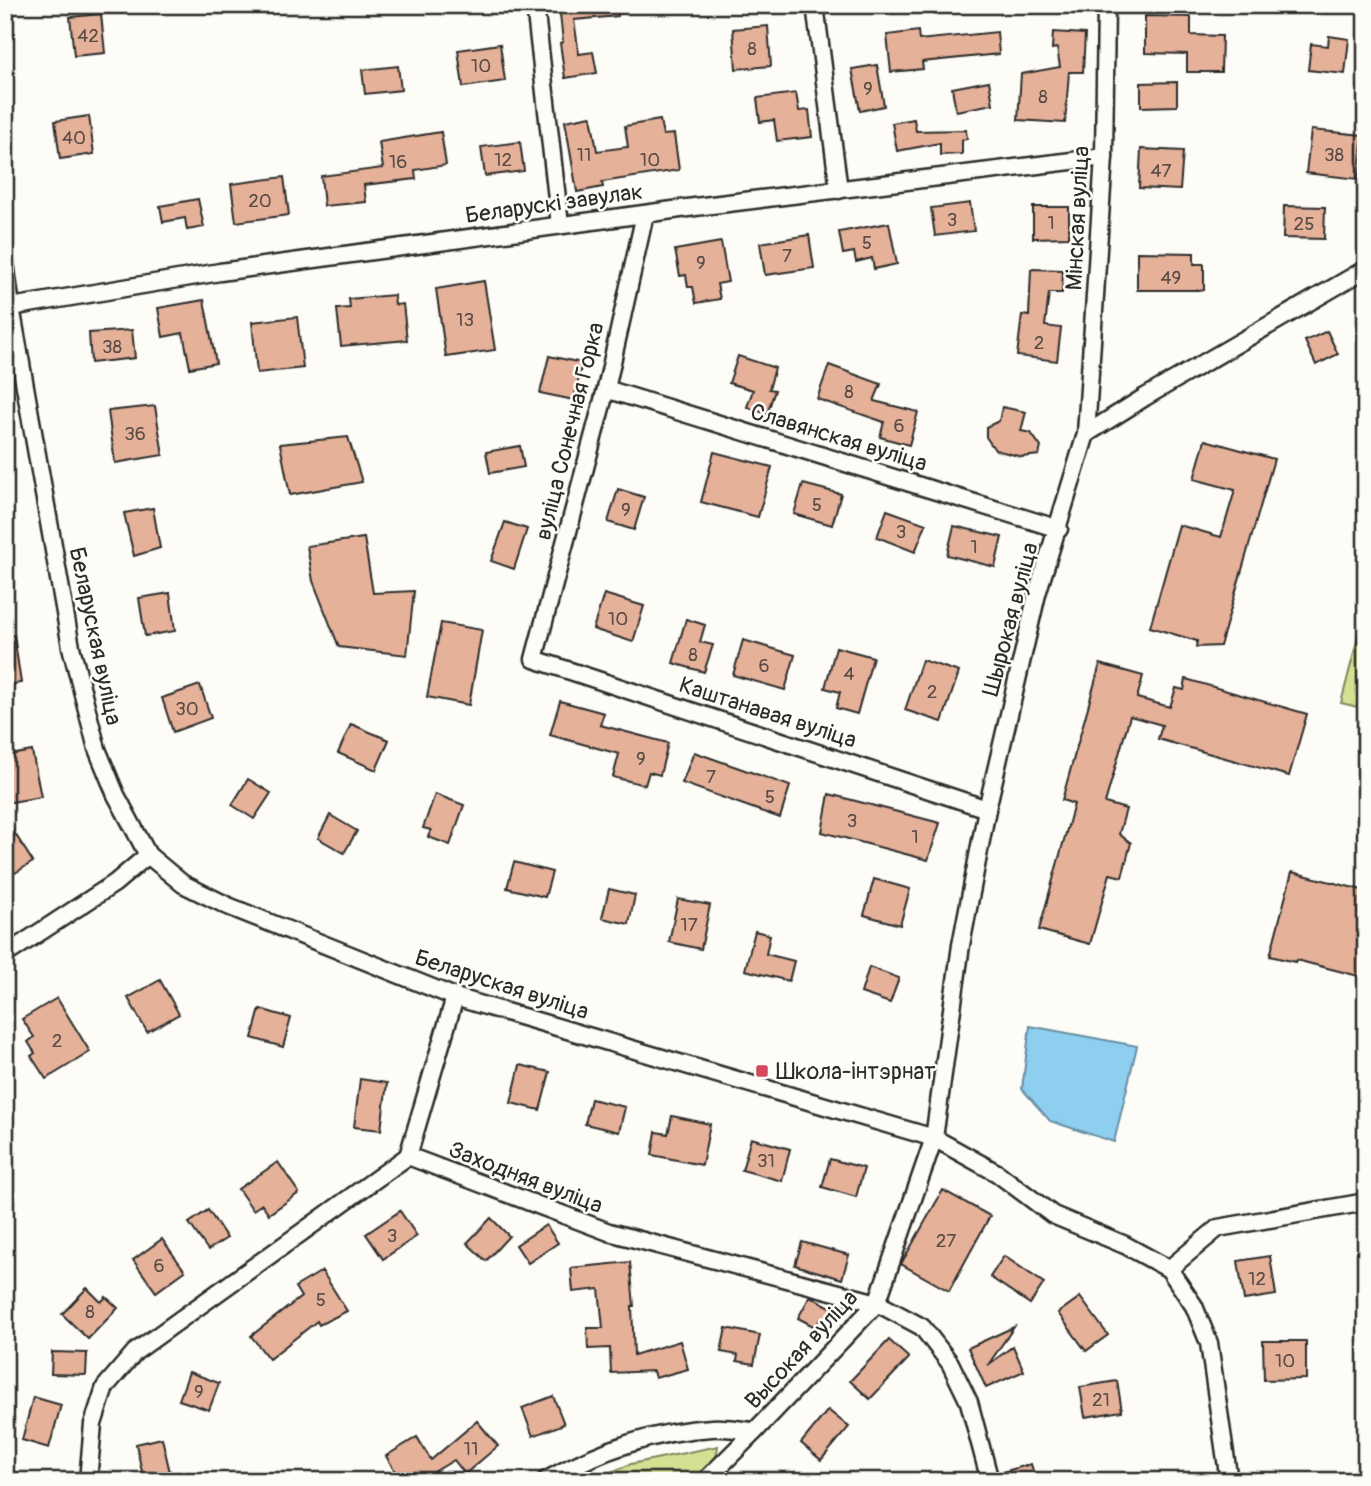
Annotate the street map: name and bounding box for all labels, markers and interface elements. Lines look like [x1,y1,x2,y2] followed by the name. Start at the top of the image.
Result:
[77,24,99,48] house number: 42
[747,37,757,61] house number: 8
[471,54,491,78] house number: 10
[863,77,873,101] house number: 9
[1038,85,1048,109] house number: 8
[62,126,86,150] house number: 40
[577,143,591,167] house number: 11
[1324,143,1344,167] house number: 38
[1059,145,1096,291] street label: Мінская вуліца
[494,148,512,172] house number: 12
[640,148,660,172] house number: 10
[389,150,407,174] house number: 16
[1150,159,1172,183] house number: 47
[464,177,645,230] street label: Беларускі завулак
[248,189,272,213] house number: 20
[947,208,957,232] house number: 3
[1047,211,1055,235] house number: 1
[1294,212,1314,236] house number: 25
[862,231,872,255] house number: 5
[782,244,792,268] house number: 7
[696,251,706,275] house number: 9
[1161,266,1181,290] house number: 49
[456,308,474,332] house number: 13
[528,319,611,543] street label: вуліца Сонечная Горка
[1034,331,1044,355] house number: 2
[102,335,122,359] house number: 38
[844,380,854,404] house number: 8
[747,397,931,478] street label: Славянская вуліца
[893,414,905,438] house number: 6
[124,422,146,446] house number: 36
[812,493,822,517] house number: 5
[621,498,631,522] house number: 9
[896,520,906,544] house number: 3
[970,535,978,559] house number: 1
[976,539,1045,699] street label: Шырокая вуліца
[63,545,129,728] street label: Беларуская вуліца
[608,607,628,631] house number: 10
[688,643,698,667] house number: 8
[758,654,770,678] house number: 6
[843,662,855,686] house number: 4
[675,670,860,755] street label: Каштанавая вуліца
[927,680,937,704] house number: 2
[175,697,199,721] house number: 30
[636,747,646,771] house number: 9
[706,765,716,789] house number: 7
[765,785,775,809] house number: 5
[847,809,857,833] house number: 3
[911,825,919,849] house number: 1
[680,913,698,937] house number: 17
[411,943,592,1026] street label: Беларуская вуліца
[52,1029,62,1053] house number: 2
[776,1057,936,1086] place label: Школа-інтэрнат
[754,1063,770,1079] marker: Школа-інтэрнат
[445,1135,607,1220] street label: Заходняя вуліца
[757,1149,775,1173] house number: 31
[387,1224,397,1248] house number: 3
[936,1229,956,1253] house number: 27
[153,1254,165,1278] house number: 6
[1248,1267,1266,1291] house number: 12
[739,1284,864,1415] street label: Высокая вуліца
[316,1288,326,1312] house number: 5
[85,1300,95,1324] house number: 8
[1275,1349,1295,1373] house number: 10
[194,1380,204,1404] house number: 9
[1092,1388,1110,1412] house number: 21
[464,1437,478,1461] house number: 11

